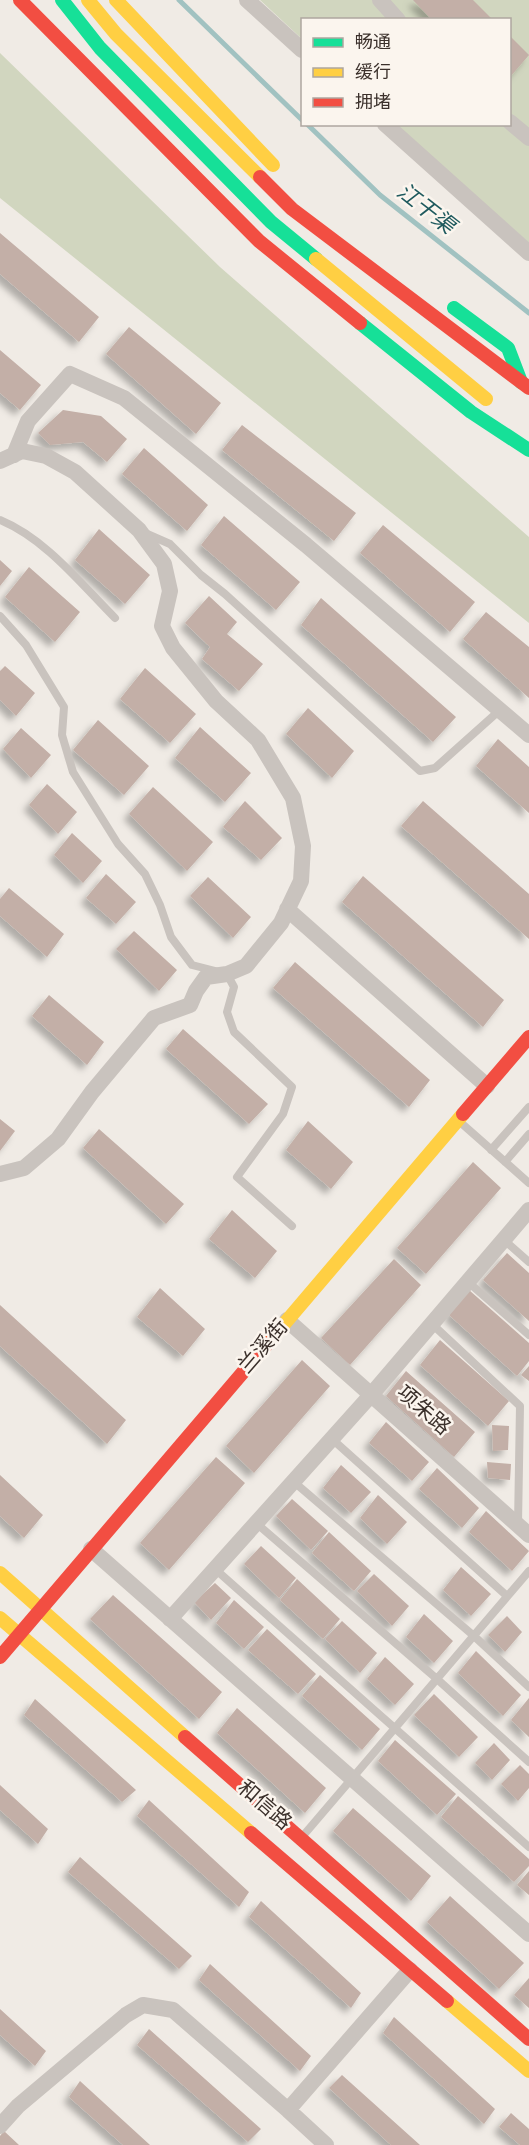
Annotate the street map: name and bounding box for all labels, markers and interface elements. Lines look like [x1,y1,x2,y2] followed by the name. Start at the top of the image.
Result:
[301,18,511,126] legend
[355,32,391,55] text: 畅通
[355,62,391,85] text: 缓行
[355,92,391,115] text: 拥堵
[391,179,462,243] water label: 江干渠
[233,1314,295,1380] street label: 兰溪街
[390,1380,456,1442] street label: 项朱路
[231,1775,297,1837] street label: 和信路

